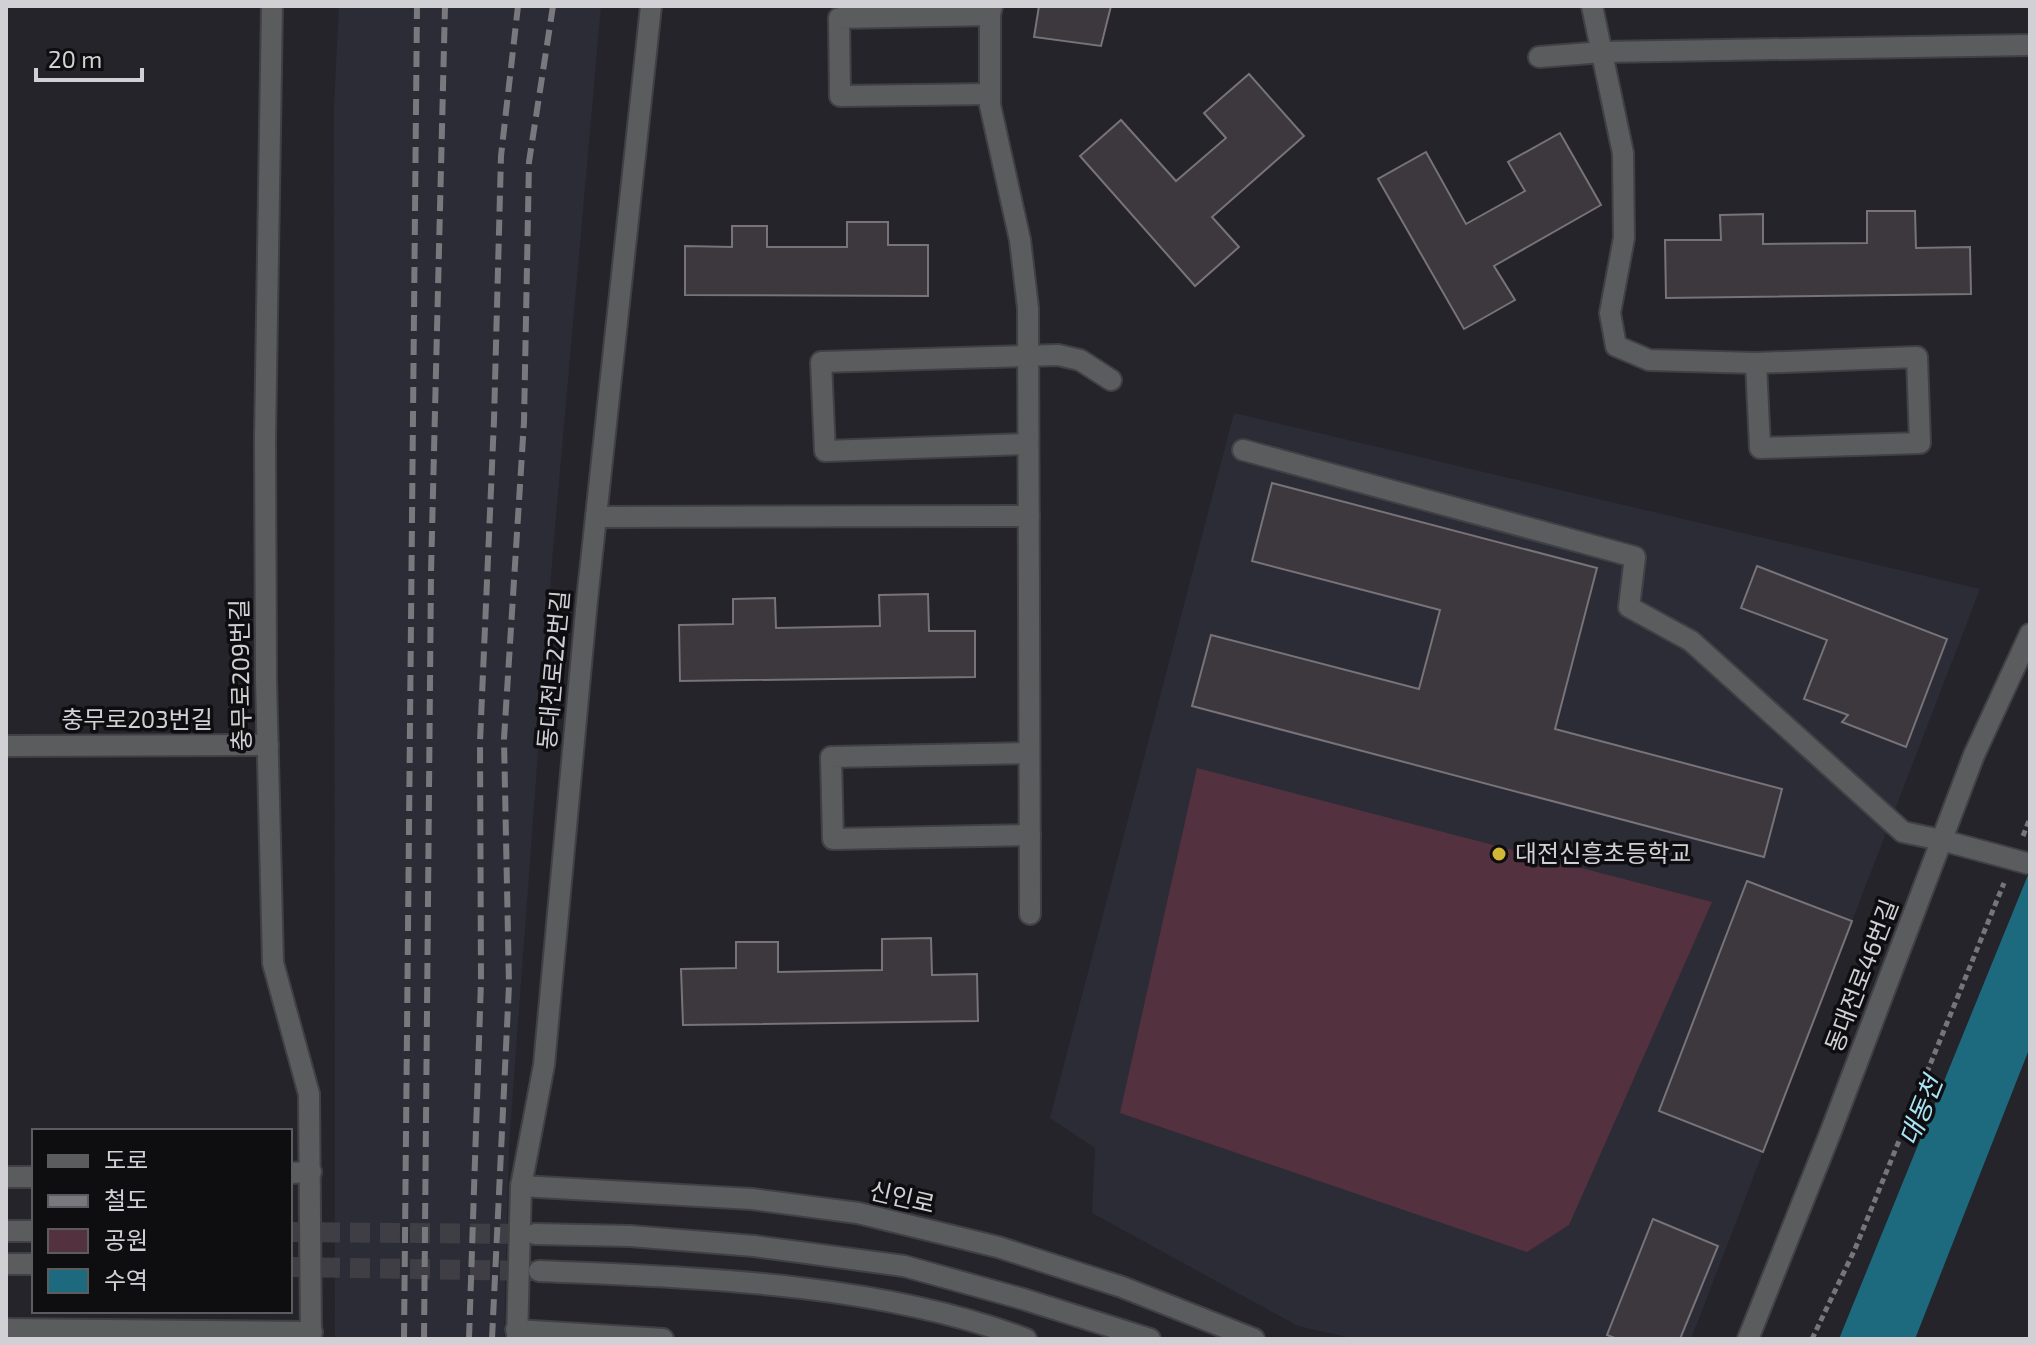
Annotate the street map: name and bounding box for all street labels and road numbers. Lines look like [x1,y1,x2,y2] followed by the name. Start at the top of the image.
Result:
[531,589,574,751] street label: 동대전로22번길
[224,599,255,751] street label: 충무로209번길
[61,704,213,733] street label: 충무로203번길
[1818,895,1903,1056] street label: 동대전로46번길
[867,1175,938,1218] street label: 신인로

